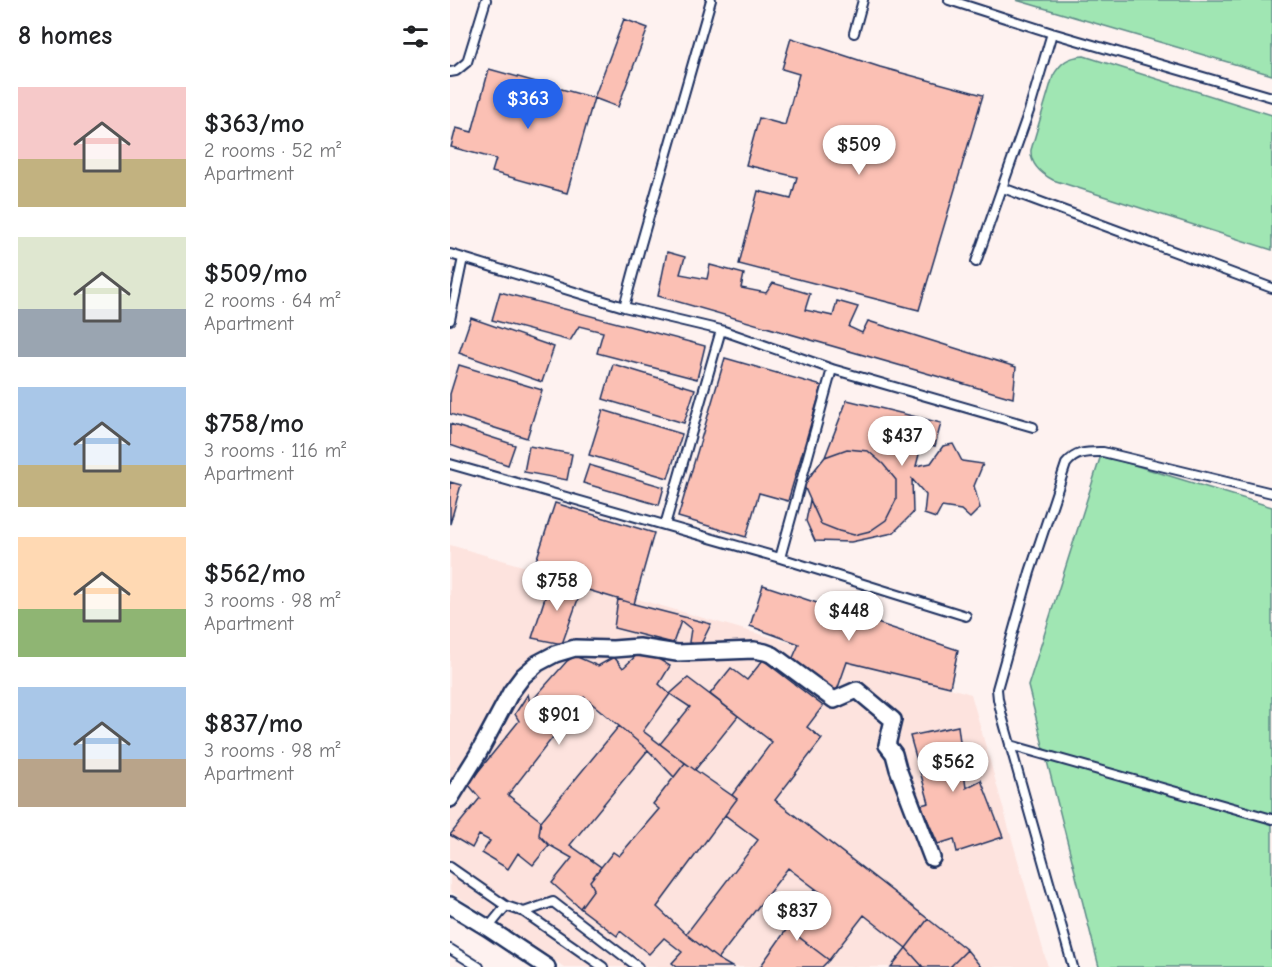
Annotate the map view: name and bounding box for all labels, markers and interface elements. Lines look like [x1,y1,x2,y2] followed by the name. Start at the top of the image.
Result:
[399,20,432,53] icon: filters
[18,21,112,51] text: 8 homes
[492,79,564,130] pin: $363
[507,87,549,110] text: $363
[204,109,304,139] text: $363/mo
[66,111,138,183] icon: home
[823,125,895,176] pin: $509
[837,133,881,156] text: $509
[204,139,341,162] text: 2 rooms · 52 m²
[204,162,294,185] text: Apartment
[204,259,307,289] text: $509/mo
[66,261,138,333] icon: home
[204,289,340,312] text: 2 rooms · 64 m²
[204,312,294,335] text: Apartment
[204,409,304,439] text: $758/mo
[66,411,138,483] icon: home
[866,416,938,467] pin: $437
[882,424,922,447] text: $437
[204,439,346,462] text: 3 rooms · 116 m²
[204,462,294,485] text: Apartment
[204,559,306,589] text: $562/mo
[66,561,138,633] icon: home
[521,561,593,612] pin: $758
[536,569,578,592] text: $758
[204,589,340,612] text: 3 rooms · 98 m²
[813,591,885,642] pin: $448
[828,599,870,622] text: $448
[204,612,294,635] text: Apartment
[523,695,595,746] pin: $901
[538,703,580,726] text: $901
[204,709,303,739] text: $837/mo
[66,711,138,783] icon: home
[204,739,340,762] text: 3 rooms · 98 m²
[917,742,989,793] pin: $562
[931,750,975,773] text: $562
[204,762,294,785] text: Apartment
[761,891,833,942] pin: $837
[776,899,818,922] text: $837

